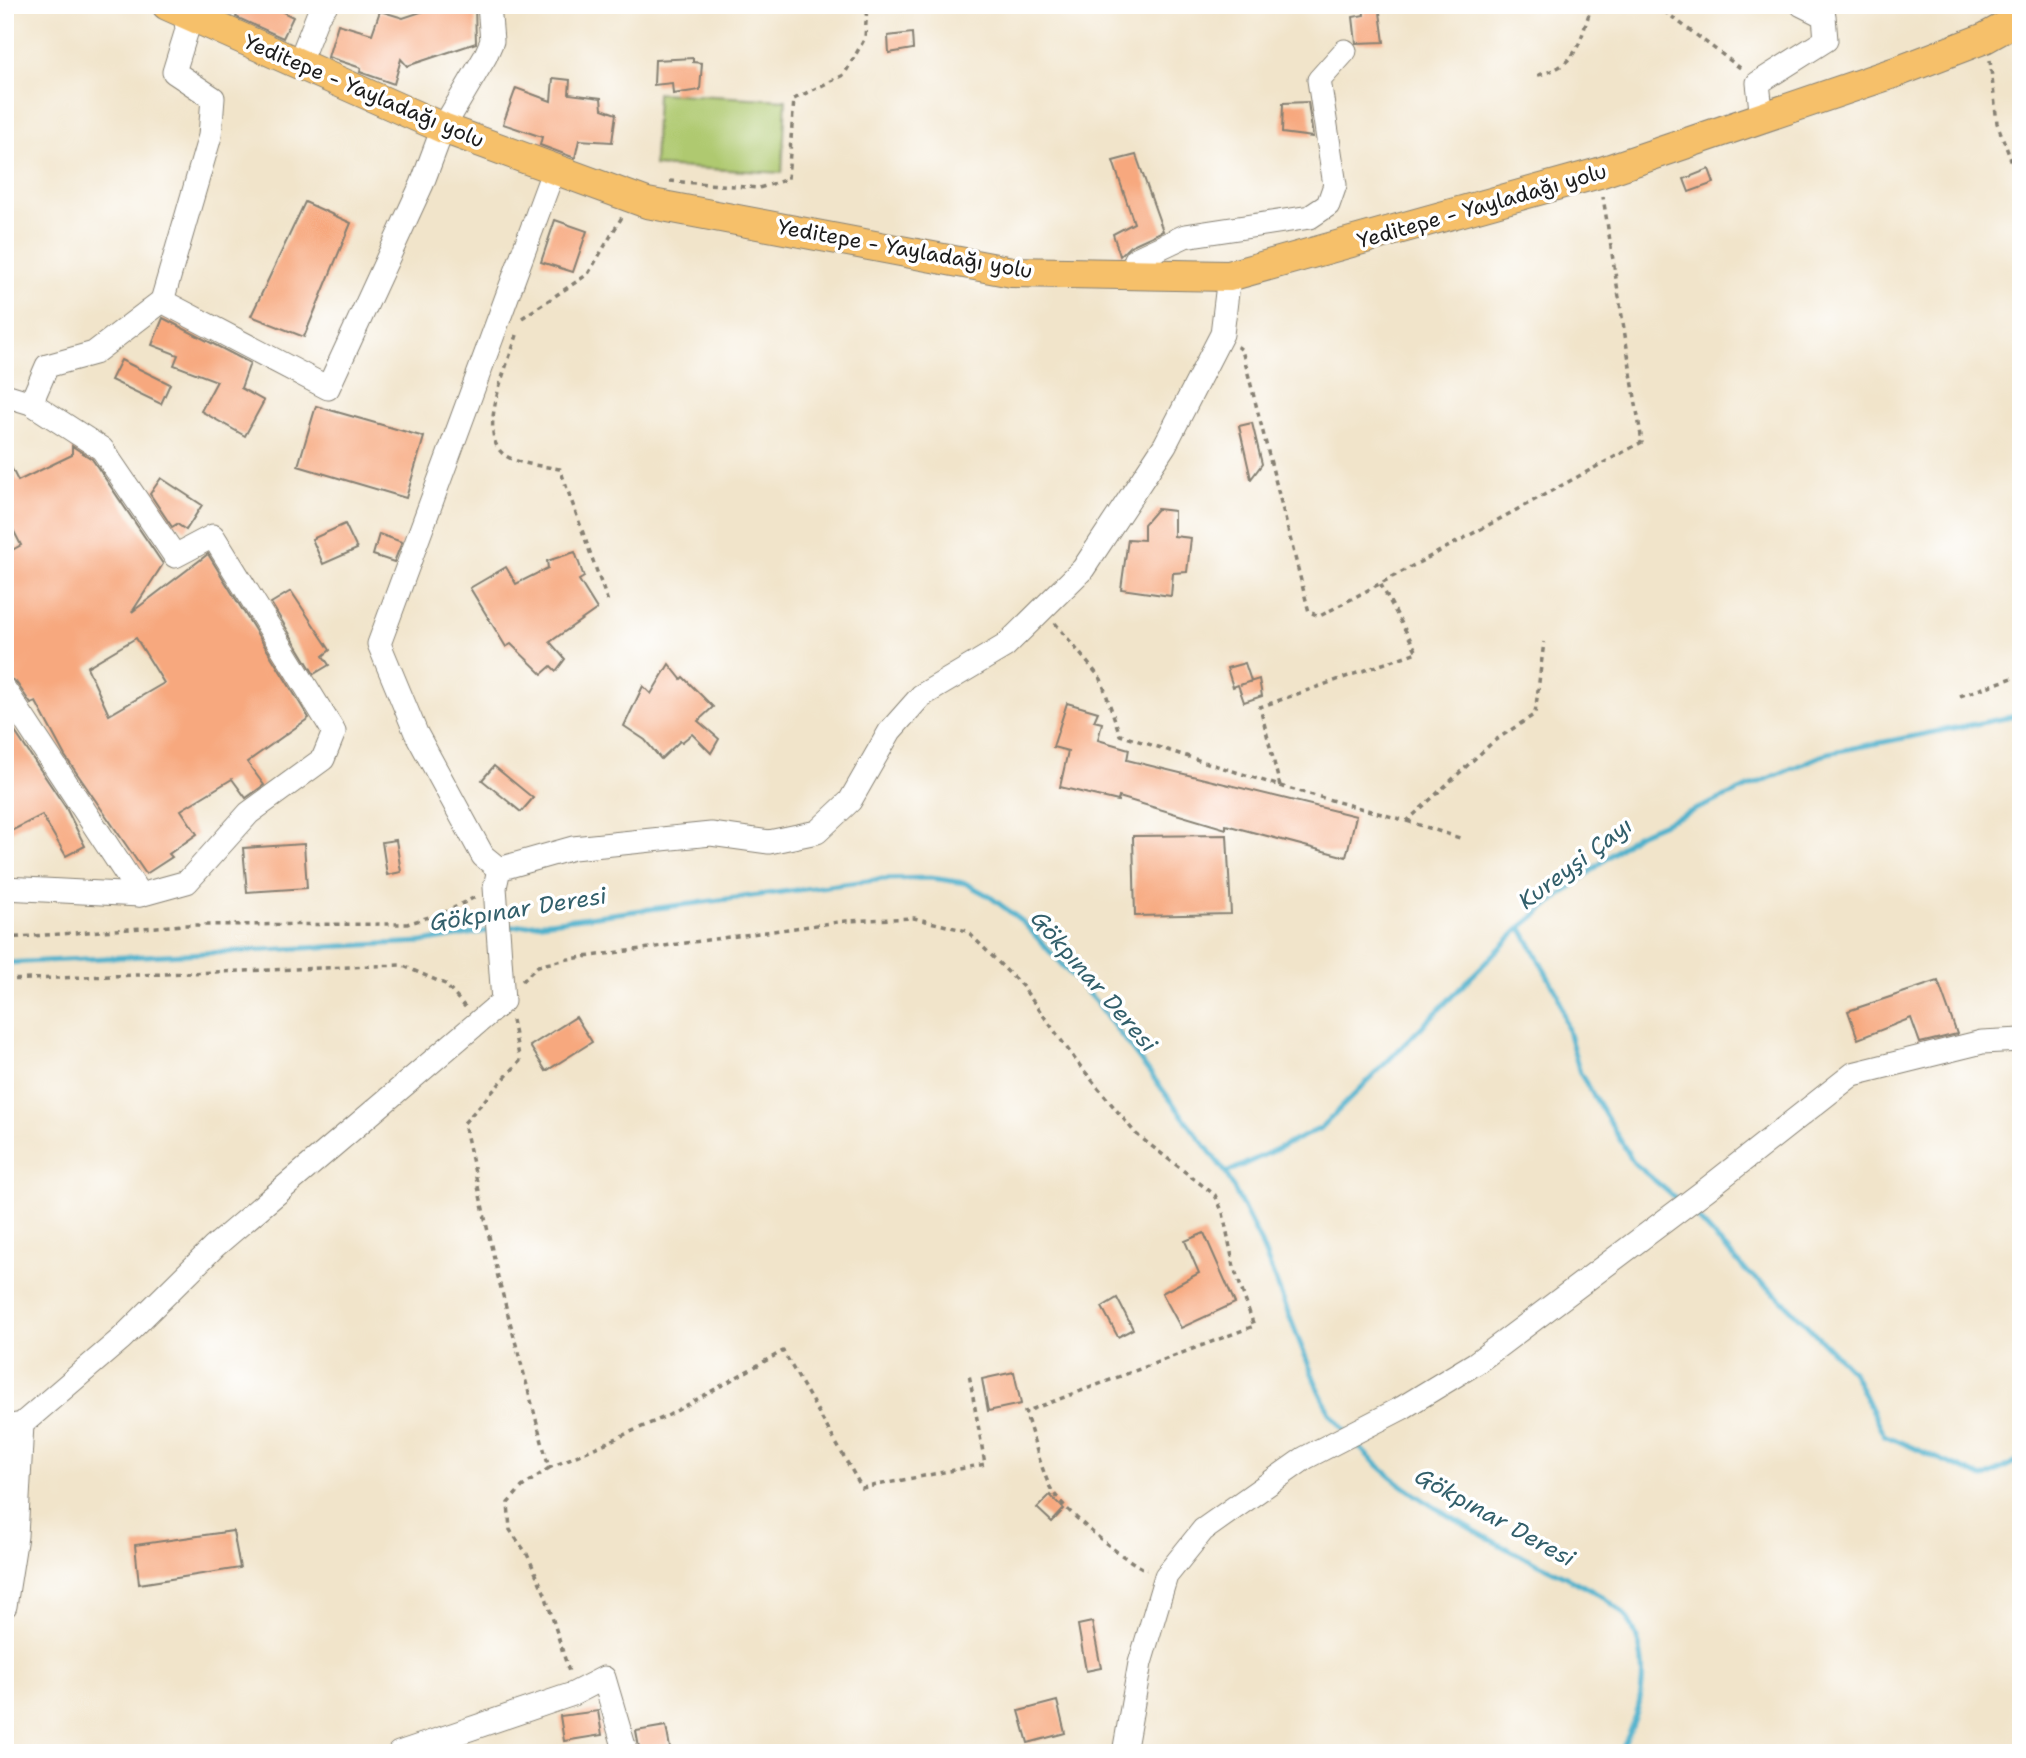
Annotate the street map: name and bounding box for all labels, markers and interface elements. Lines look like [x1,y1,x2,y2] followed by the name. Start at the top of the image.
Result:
[240,28,488,154] street label: Yeditepe - Yayladağı yolu
[1354,157,1610,255] street label: Yeditepe - Yayladağı yolu
[775,213,1035,285] street label: Yeditepe - Yayladağı yolu
[1512,810,1638,916] water label: Kureyşi Çayı
[427,880,609,938] water label: Gökpınar Deresi
[1024,904,1164,1059] water label: Gökpınar Deresi
[1410,1461,1581,1574] water label: Gökpınar Deresi

